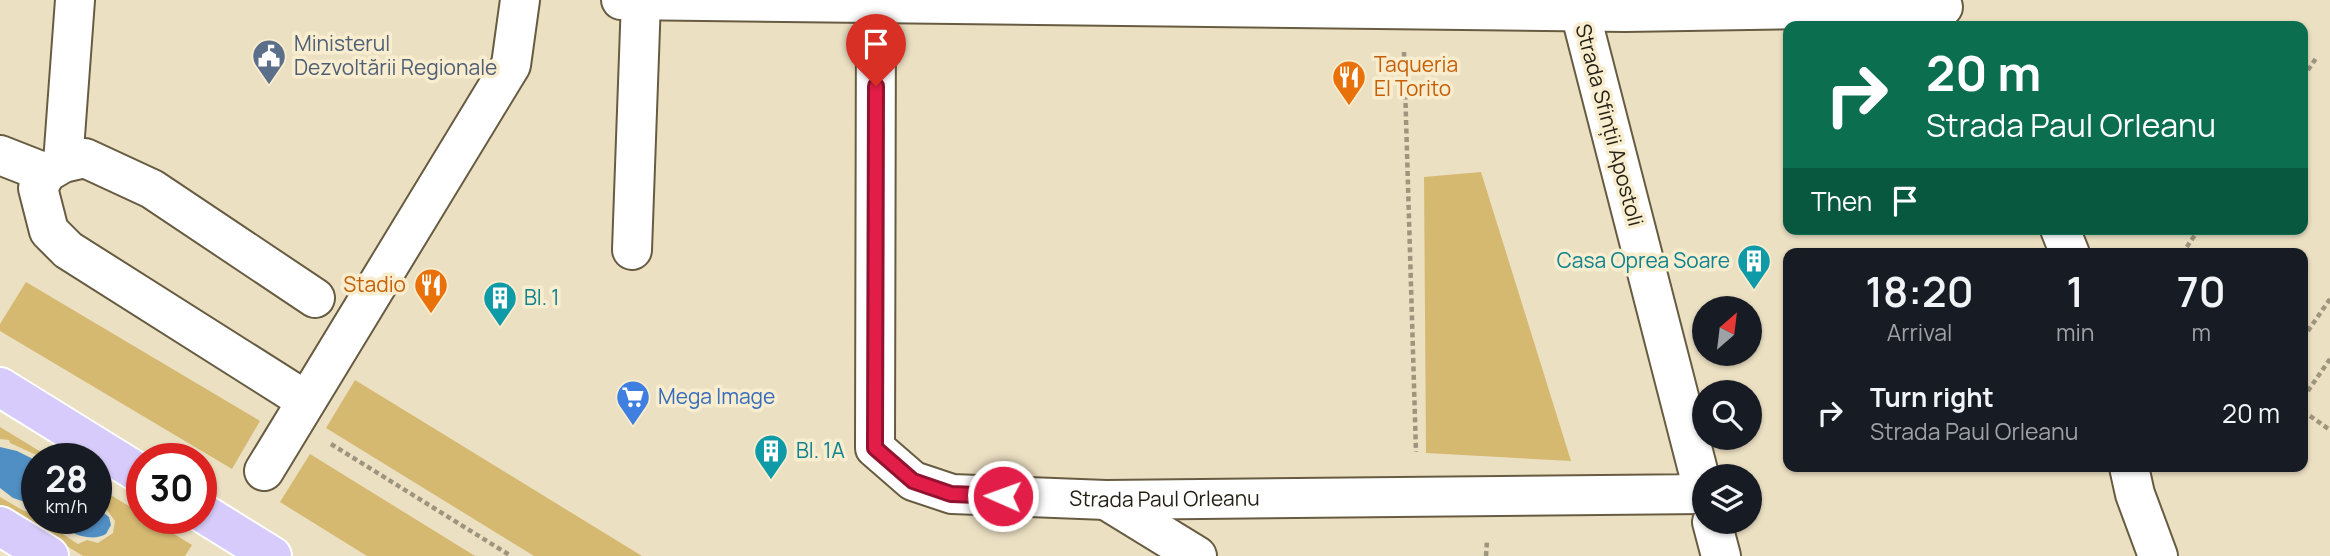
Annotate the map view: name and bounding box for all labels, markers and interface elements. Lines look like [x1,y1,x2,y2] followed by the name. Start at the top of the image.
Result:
[846,14,906,86] pin
[1569,21,1650,229] street label: Strada Sfinții Apostoli
[857,25,895,63] icon: arrive
[294,29,497,81] place label: Ministerul Dezvoltării Regionale
[250,37,288,86] public building icon: Ministerul Dezvoltării Regionale
[1926,39,2041,106] text: 20 m
[1811,49,1902,140] icon: right
[1374,50,1458,102] place label: Taqueria El Torito
[1330,58,1368,107] restaurant icon: Taqueria El Torito
[1926,103,2216,147] text: Strada Paul Orleanu
[1886,182,1924,220] icon: arrive
[1811,183,1872,219] text: Then
[1735,242,1773,291] building icon: Casa Oprea Soare
[1557,246,1730,274] place label: Casa Oprea Soare
[1865,262,1974,320] text: 18:20
[2066,262,2084,320] text: 1
[2177,262,2226,320] text: 70
[412,266,450,315] restaurant icon: Stadio
[343,270,406,298] place label: Stadio
[481,279,519,328] building icon: Bl. 1
[524,283,560,311] place label: Bl. 1
[1692,296,1762,366] north arrow
[1692,296,1762,534] map controls
[1887,316,1952,348] text: Arrival
[2056,316,2095,348] text: min
[2191,316,2211,348] text: m
[614,378,652,427] supermarket icon: Mega Image
[1870,379,1994,415] text: Turn right
[1692,380,1762,450] button: search
[658,382,775,410] place label: Mega Image
[1811,394,1849,432] icon: right
[2222,395,2280,431] text: 20 m
[1870,415,2078,447] text: Strada Paul Orleanu
[752,432,790,481] building icon: Bl. 1A
[796,436,845,464] place label: Bl. 1A
[126,443,217,534] speed limit sign: 30
[45,455,88,503] text: 28
[966,459,1040,533] position arrow
[1692,464,1762,534] button: layers
[1069,483,1260,513] street label: Strada Paul Orleanu
[46,494,87,518] text: km/h

